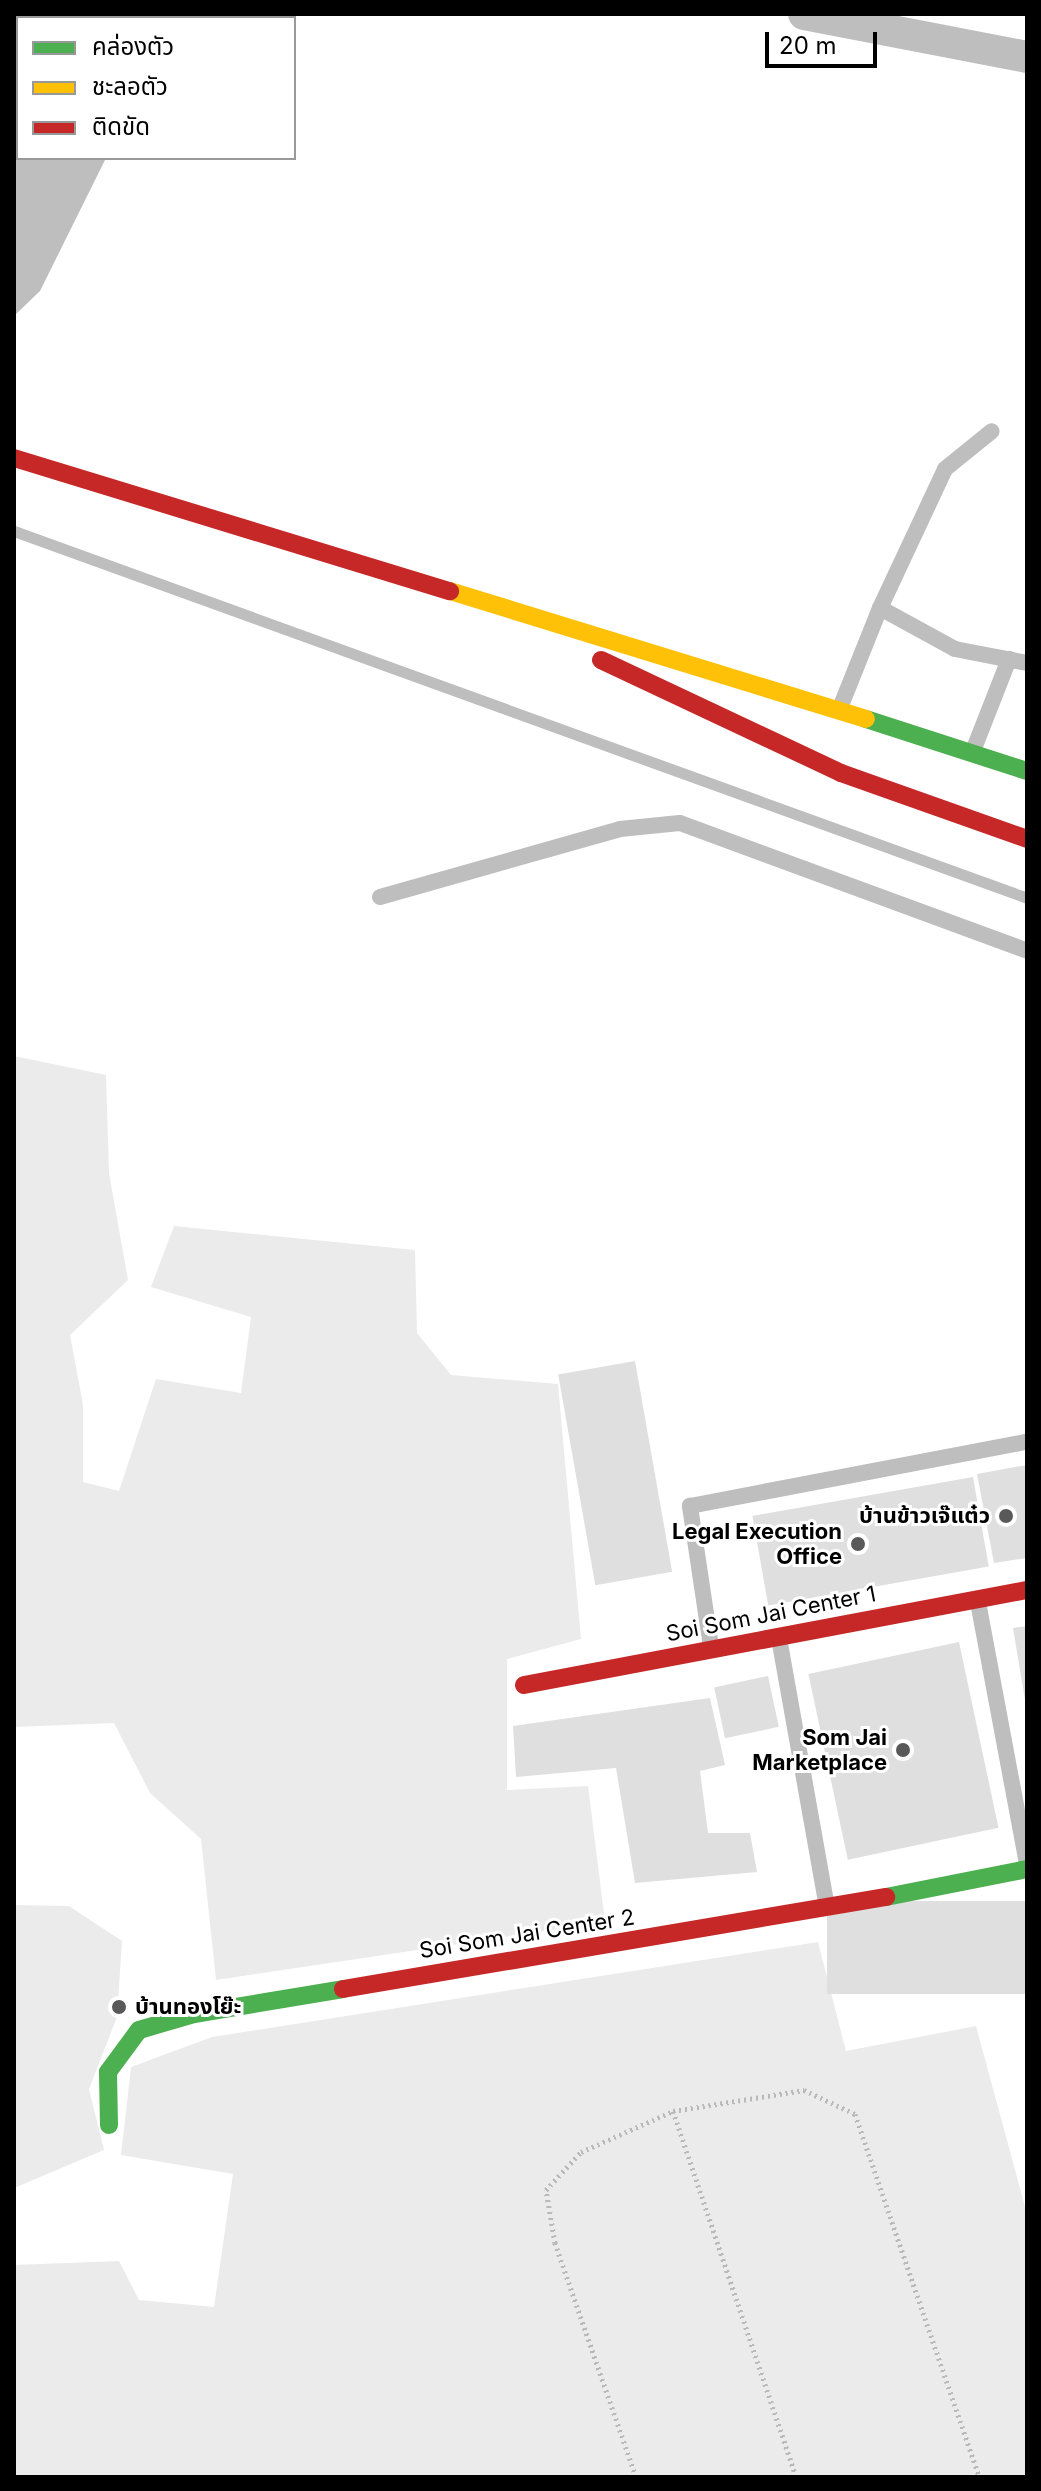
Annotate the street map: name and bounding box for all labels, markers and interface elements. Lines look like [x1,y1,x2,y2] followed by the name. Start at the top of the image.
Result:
[16,16,296,160] legend
[769,16,881,66] scale bar
[779,31,837,60] text: 20 m
[92,32,174,61] text: คล่องตัว
[92,72,168,101] text: ชะลอตัว
[92,112,150,141] text: ติดขัด
[859,1503,990,1529] place label: บ้านข้าวเจ๊แต๋ว
[997,1507,1015,1525] marker: บ้านข้าวเจ๊แต๋ว
[672,1518,842,1570] place label: Legal Execution Office
[849,1535,867,1553] marker: Legal Execution Office
[664,1581,878,1647] street label: Soi Som Jai Center 1
[752,1724,887,1776] place label: Som Jai Marketplace
[894,1741,912,1759] marker: Som Jai Marketplace
[417,1904,637,1964] street label: Soi Som Jai Center 2
[135,1994,241,2020] place label: บ้านทองโย๊ะ
[110,1998,128,2016] marker: บ้านทองโย๊ะ

